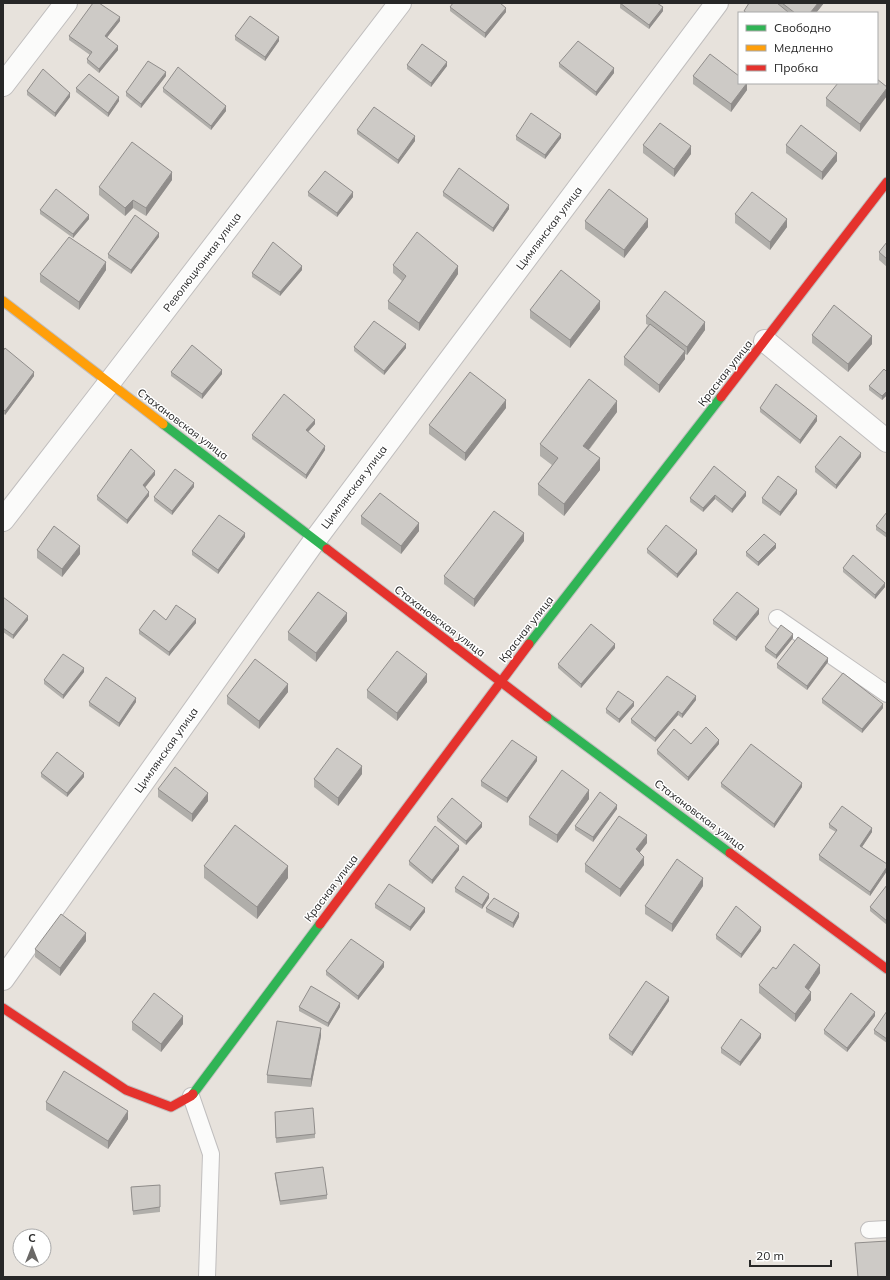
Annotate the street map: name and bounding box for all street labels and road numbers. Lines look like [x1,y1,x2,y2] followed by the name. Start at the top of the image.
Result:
[513,183,585,273] street label: Цимлянская улица
[160,209,244,315] street label: Революционная улица
[695,337,755,409] street label: Красная улица
[135,385,231,463] street label: Стахановская улица
[318,442,390,532] street label: Цимлянская улица
[392,582,488,660] street label: Стахановская улица
[496,593,556,665] street label: Красная улица
[131,705,201,795] street label: Цимлянская улица
[652,776,748,854] street label: Стахановская улица
[301,852,361,924] street label: Красная улица

